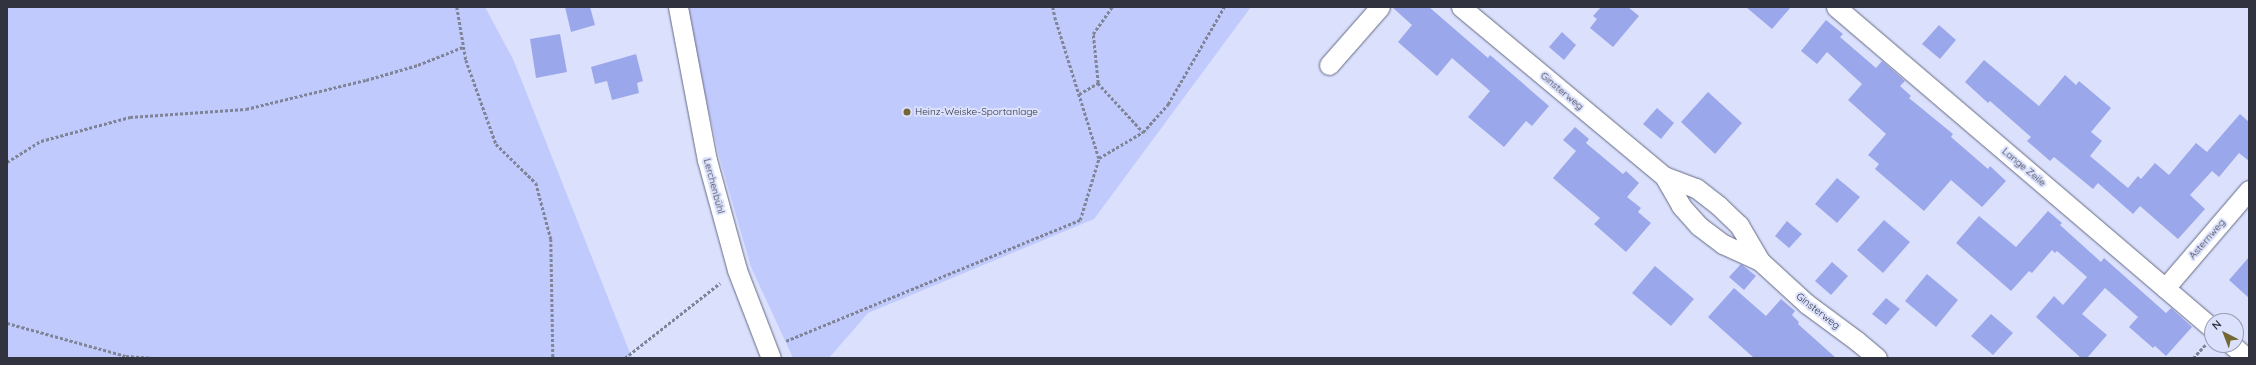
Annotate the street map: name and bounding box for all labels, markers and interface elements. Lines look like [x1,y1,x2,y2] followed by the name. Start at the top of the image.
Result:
[1538,70,1586,112] street label: Ginsterweg
[915,106,1038,118] place label: Heinz-Weiske-Sportanlage
[902,107,912,117] marker: Heinz-Weiske-Sportanlage
[2000,145,2048,189] street label: Lange Zeile
[701,157,727,215] street label: Lerchenbühl
[2186,217,2228,261] street label: Asternweg
[1794,290,1842,332] street label: Ginsterweg
[2204,313,2244,353] north arrow
[2209,317,2224,333] text: N

